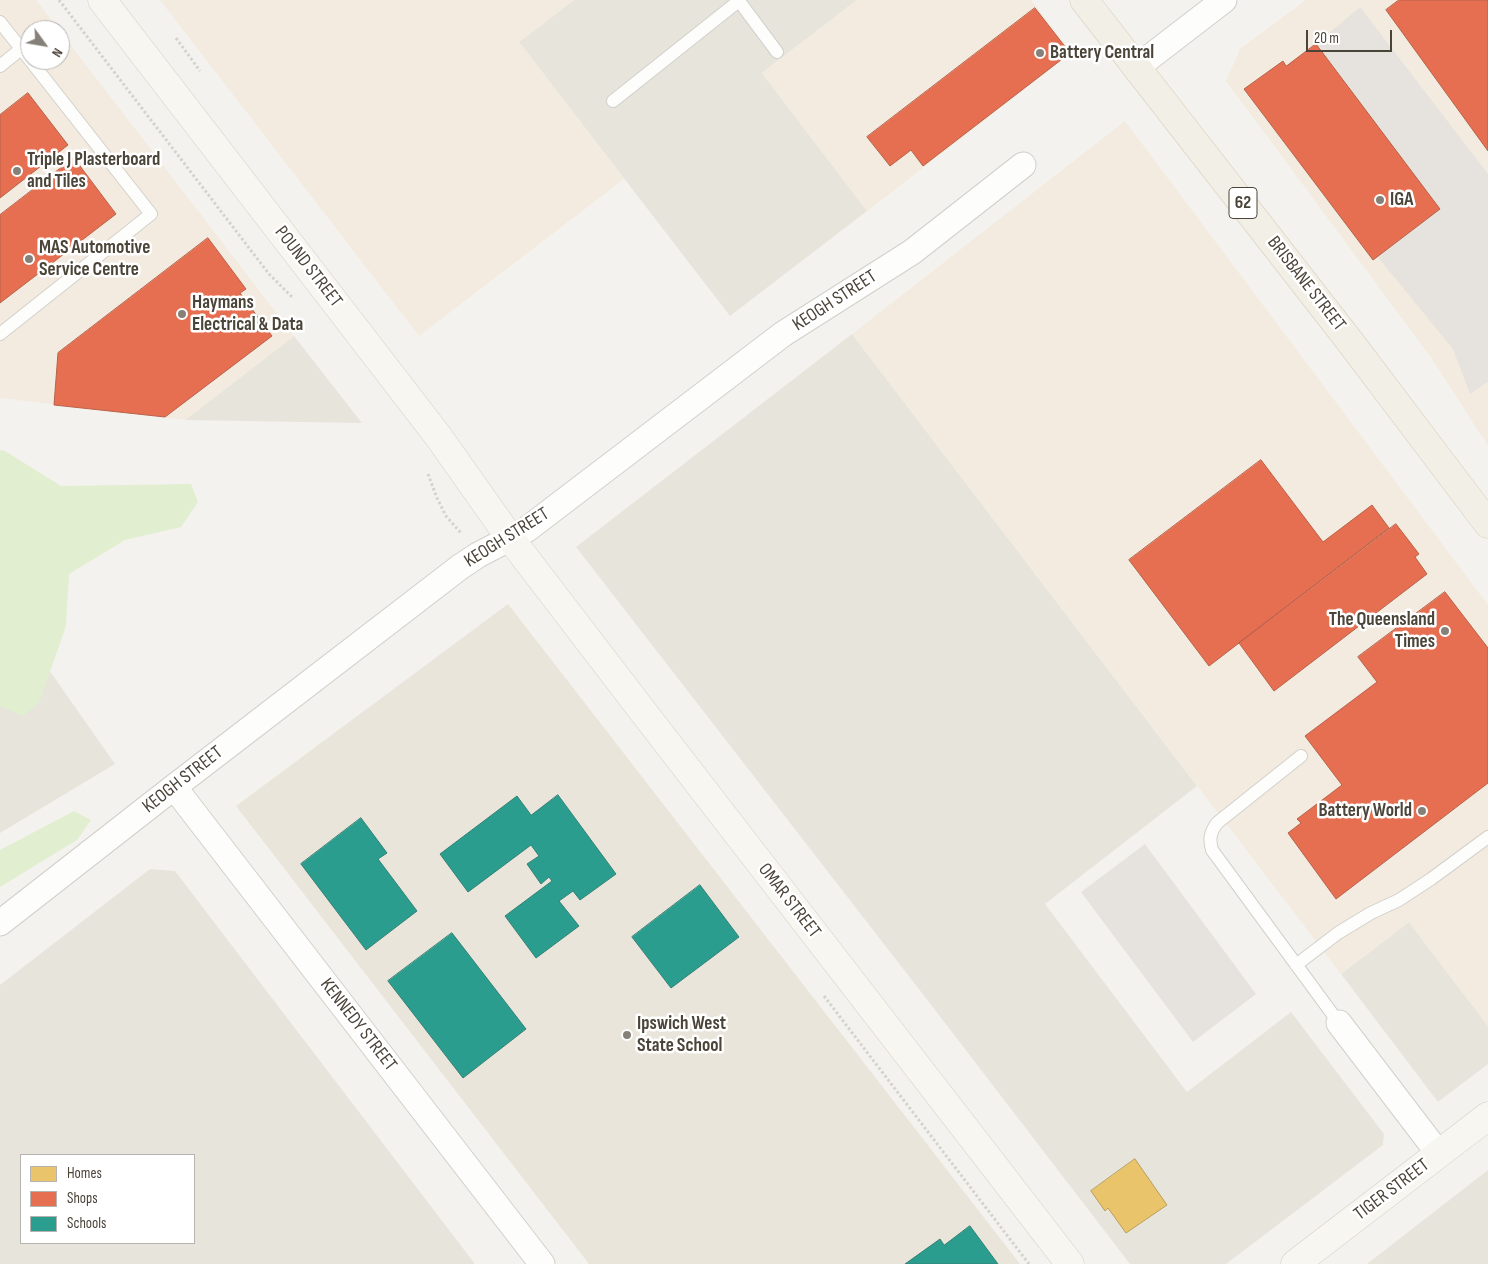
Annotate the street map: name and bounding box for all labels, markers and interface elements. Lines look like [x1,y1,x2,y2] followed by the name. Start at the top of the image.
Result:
[20,20,70,70] north arrow
[1308,20,1394,52] scale bar
[1314,29,1339,48] text: 20 m
[1050,42,1154,64] place label: Battery Central
[48,45,66,60] text: N
[1034,47,1046,59] marker: Battery Central
[27,149,160,193] place label: Triple J Plasterboard and Tiles
[11,165,23,177] marker: Triple J Plasterboard and Tiles
[1229,188,1257,218] road number: 62
[1390,189,1413,211] place label: IGA
[1374,194,1386,206] marker: IGA
[269,222,347,312] street label: POUND STREET
[1262,232,1350,336] street label: BRISBANE STREET
[39,237,150,281] place label: MAS Automotive Service Centre
[23,253,35,265] marker: MAS Automotive Service Centre
[789,265,881,337] street label: KEOGH STREET
[192,292,303,336] place label: Haymans Electrical & Data
[176,308,188,320] marker: Haymans Electrical & Data
[460,503,554,573] street label: KEOGH STREET
[1329,609,1435,653] place label: The Queensland Times
[1439,625,1451,637] marker: The Queensland Times
[138,742,228,818] street label: KEOGH STREET
[1318,800,1412,822] place label: Battery World
[1416,805,1428,817] marker: Battery World
[753,859,825,943] street label: OMAR STREET
[315,974,401,1076] street label: KENNEDY STREET
[637,1013,726,1057] place label: Ipswich West State School
[621,1029,633,1041] marker: Ipswich West State School
[20,1154,195,1244] legend
[1350,1154,1434,1226] street label: TIGER STREET
[67,1164,102,1183] text: Homes
[67,1189,98,1208] text: Shops
[67,1214,106,1233] text: Schools

